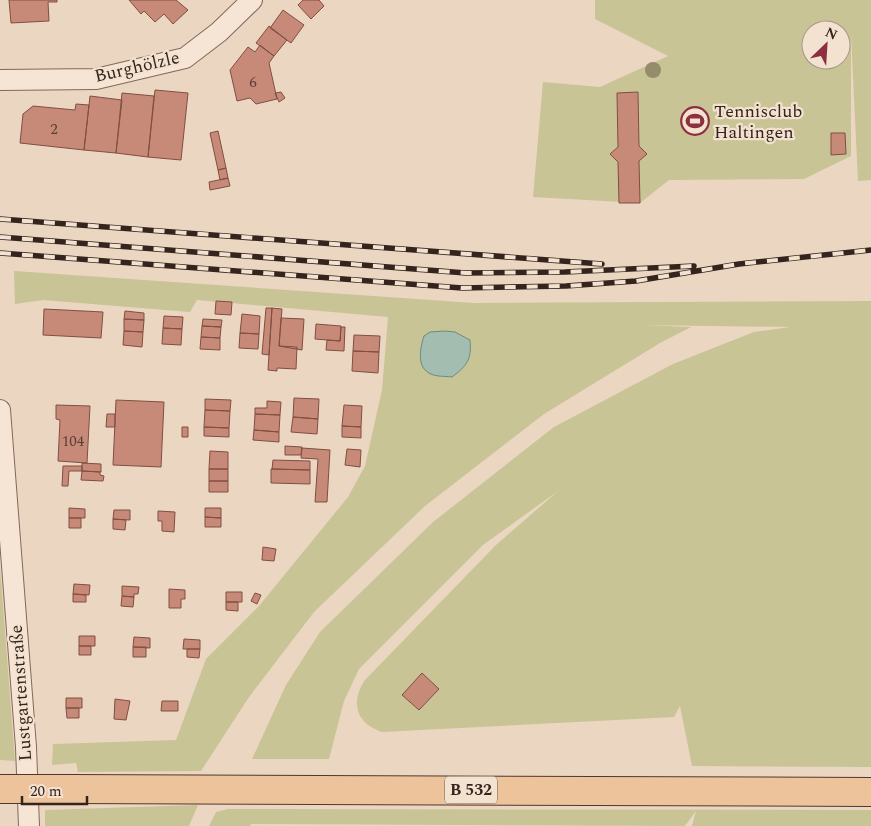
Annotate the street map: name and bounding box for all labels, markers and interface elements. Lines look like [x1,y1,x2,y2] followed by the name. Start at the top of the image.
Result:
[801,20,851,70] north arrow
[822,22,841,46] text: N
[92,44,182,90] street label: Burghölzle
[249,71,257,94] house number: 6
[714,98,802,146] place label: Tennisclub Haltingen
[680,106,710,136] sports icon: Tennisclub Haltingen
[50,118,58,141] house number: 2
[62,430,85,453] house number: 104
[3,624,39,762] street label: Lustgartenstraße
[22,774,88,806] scale bar
[445,776,497,804] road number: B 532
[30,780,62,803] text: 20 m

